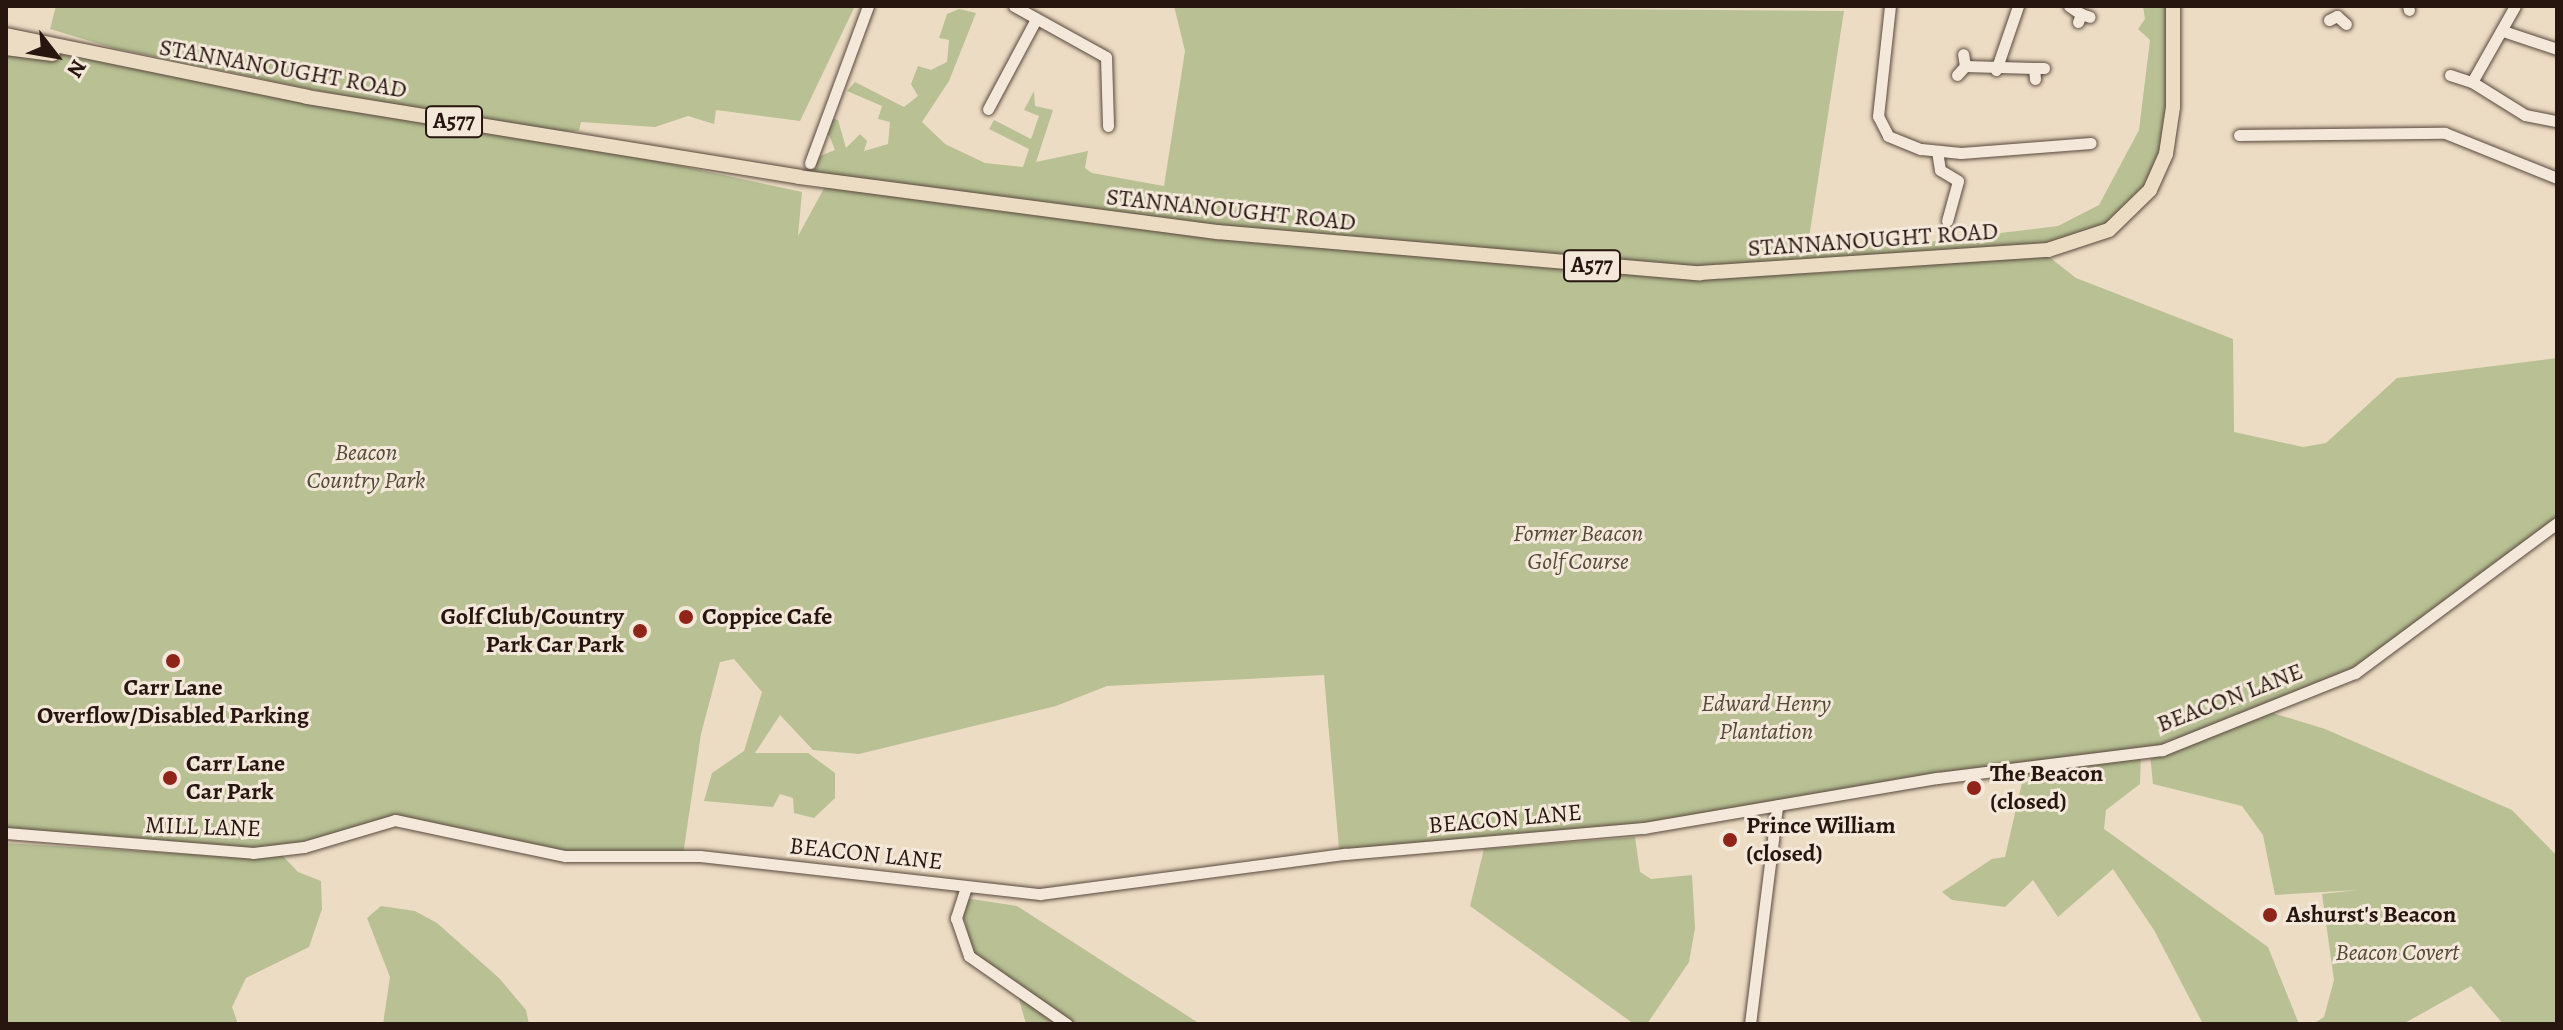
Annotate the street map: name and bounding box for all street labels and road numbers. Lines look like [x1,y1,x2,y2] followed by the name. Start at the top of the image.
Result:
[157,33,409,105] street label: STANNANOUGHT ROAD
[424,104,484,140] road number: A577
[1105,183,1357,237] street label: STANNANOUGHT ROAD
[1747,217,1999,263] street label: STANNANOUGHT ROAD
[1562,248,1622,284] road number: A577
[2153,657,2307,739] street label: BEACON LANE
[1427,798,1583,840] street label: BEACON LANE
[145,811,261,843] street label: MILL LANE
[788,832,944,876] street label: BEACON LANE

